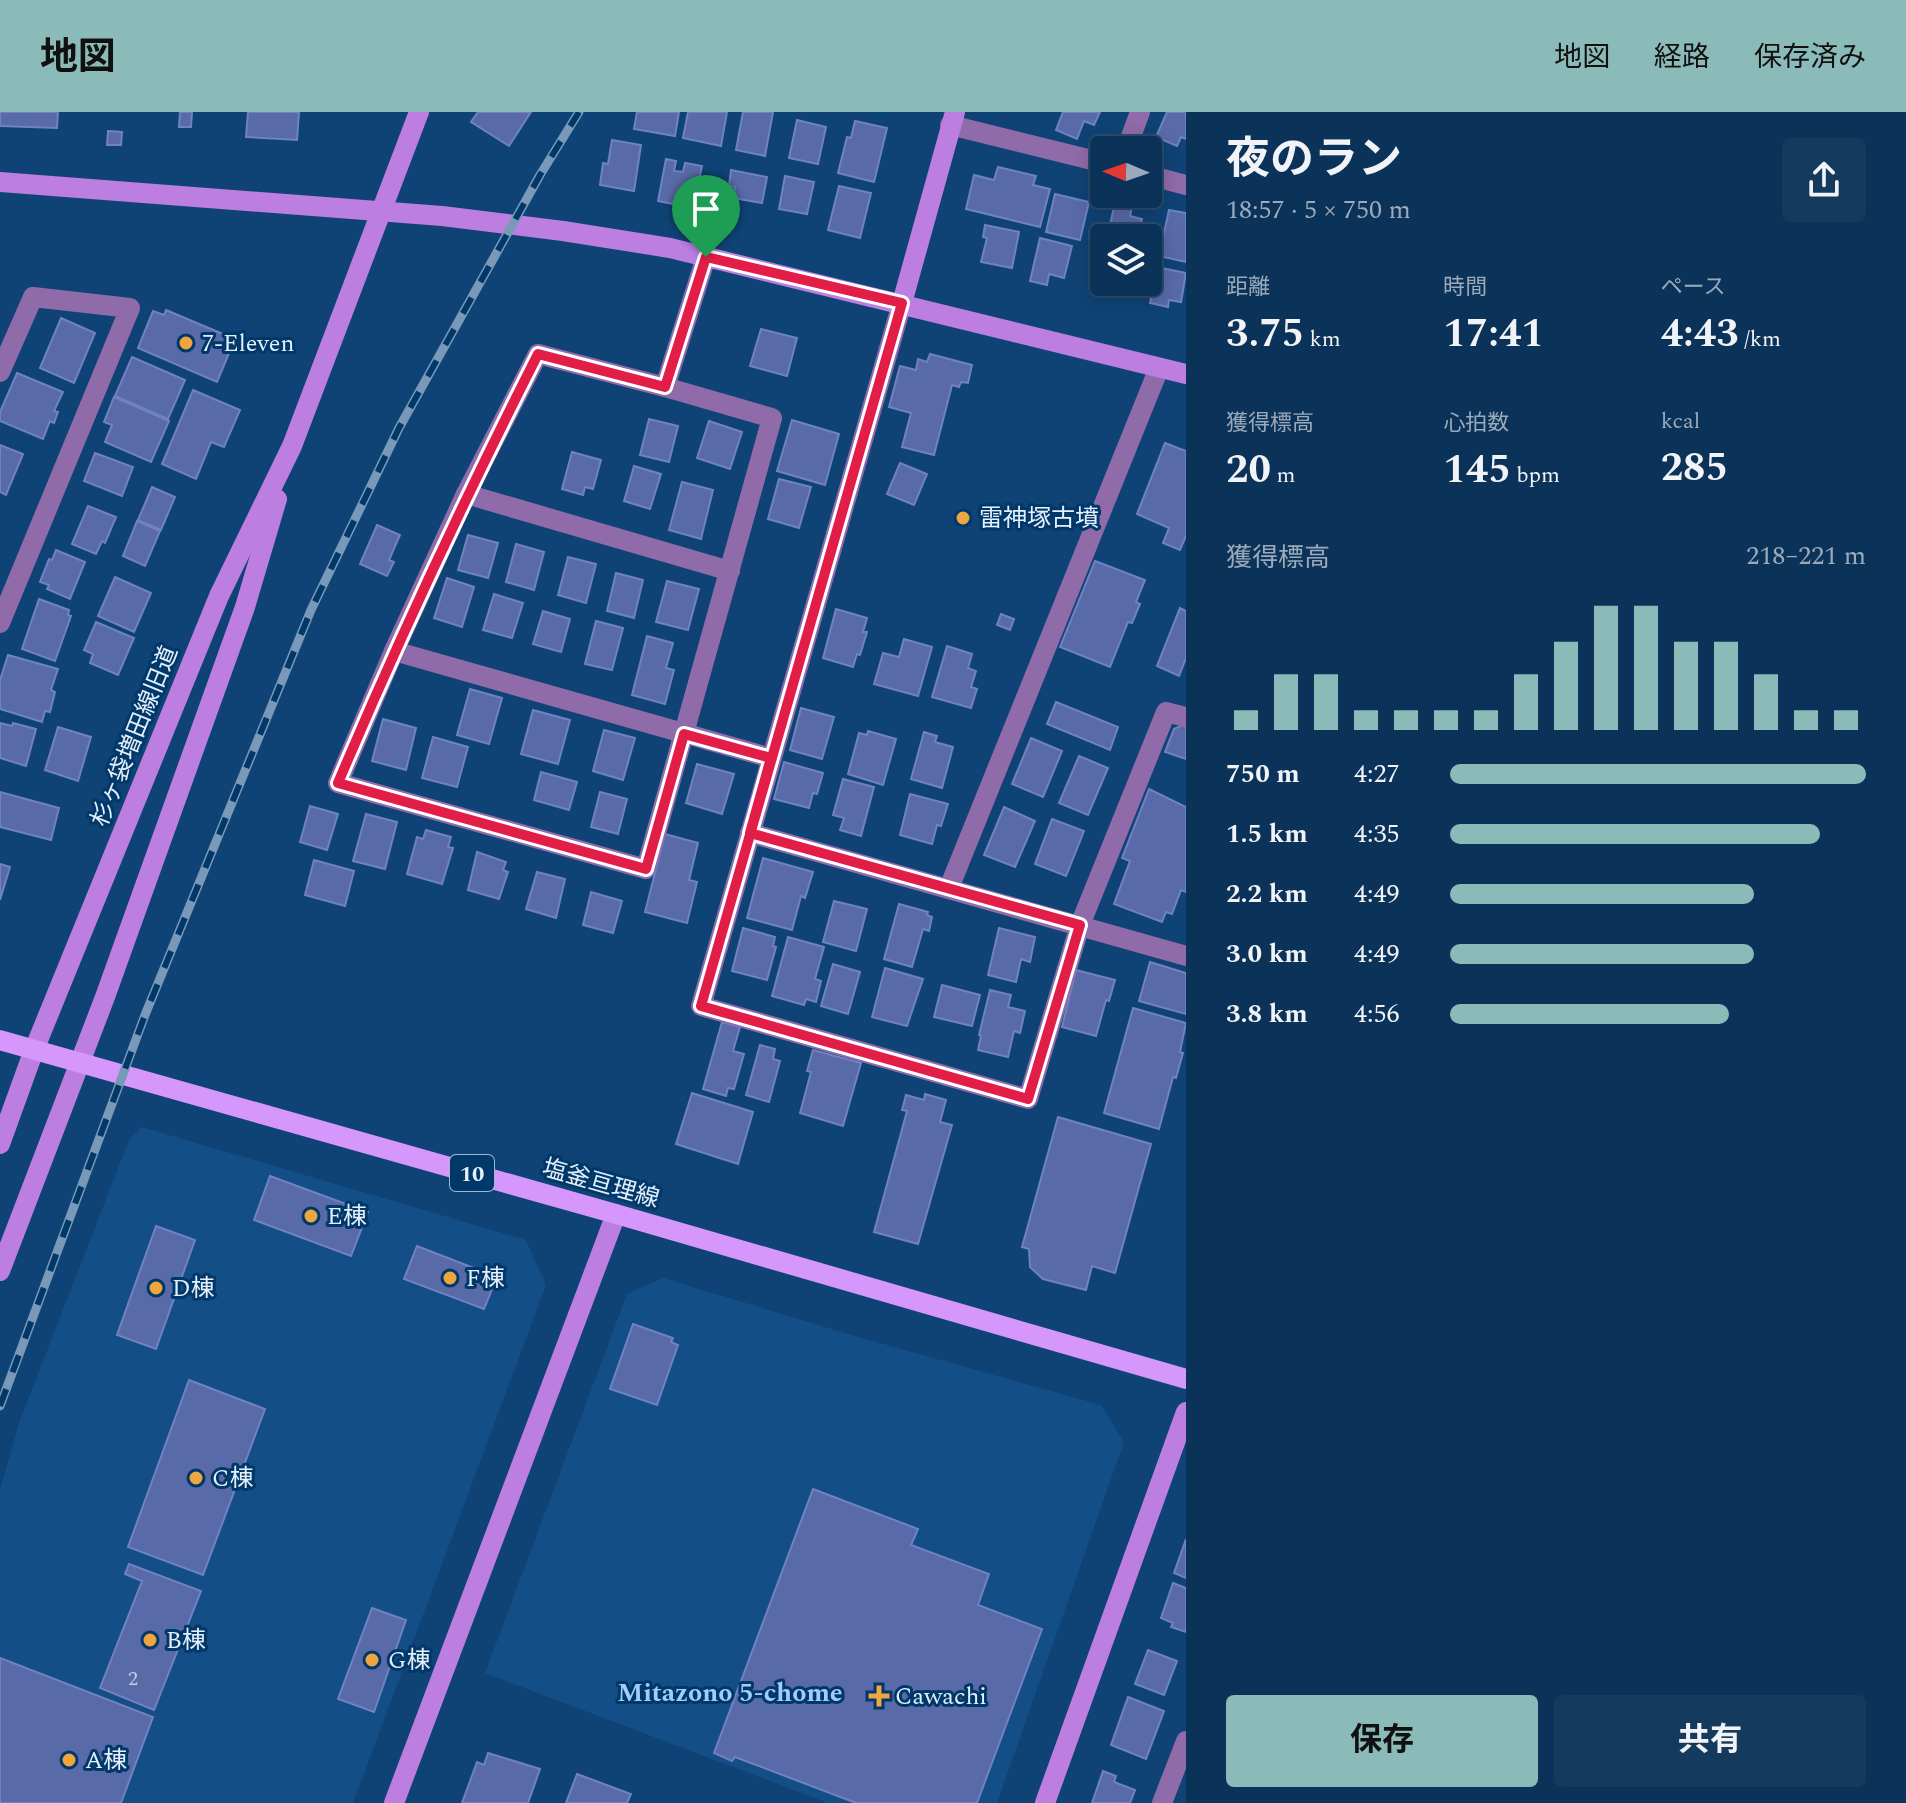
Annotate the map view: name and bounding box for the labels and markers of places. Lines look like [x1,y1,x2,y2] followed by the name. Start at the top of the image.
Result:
[672,175,740,257] pin
[202,326,294,362] place label: 7-Eleven
[177,334,195,352] marker: 7-Eleven
[979,501,1099,537] place label: 雷神塚古墳
[954,509,972,527] marker: 雷神塚古墳
[327,1199,367,1235] place label: E棟
[302,1207,320,1225] marker: E棟
[466,1261,505,1297] place label: F棟
[441,1269,459,1287] marker: F棟
[172,1271,215,1307] place label: D棟
[147,1279,165,1297] marker: D棟
[212,1461,253,1497] place label: C棟
[187,1469,205,1487] marker: C棟
[166,1623,206,1659] place label: B棟
[141,1631,159,1649] marker: B棟
[388,1643,430,1679] place label: G棟
[363,1651,381,1669] marker: G棟
[895,1679,987,1715] place label: Cawachi
[870,1687,888,1705] marker: Cawachi
[85,1743,127,1779] place label: A棟
[60,1751,78,1769] marker: A棟

